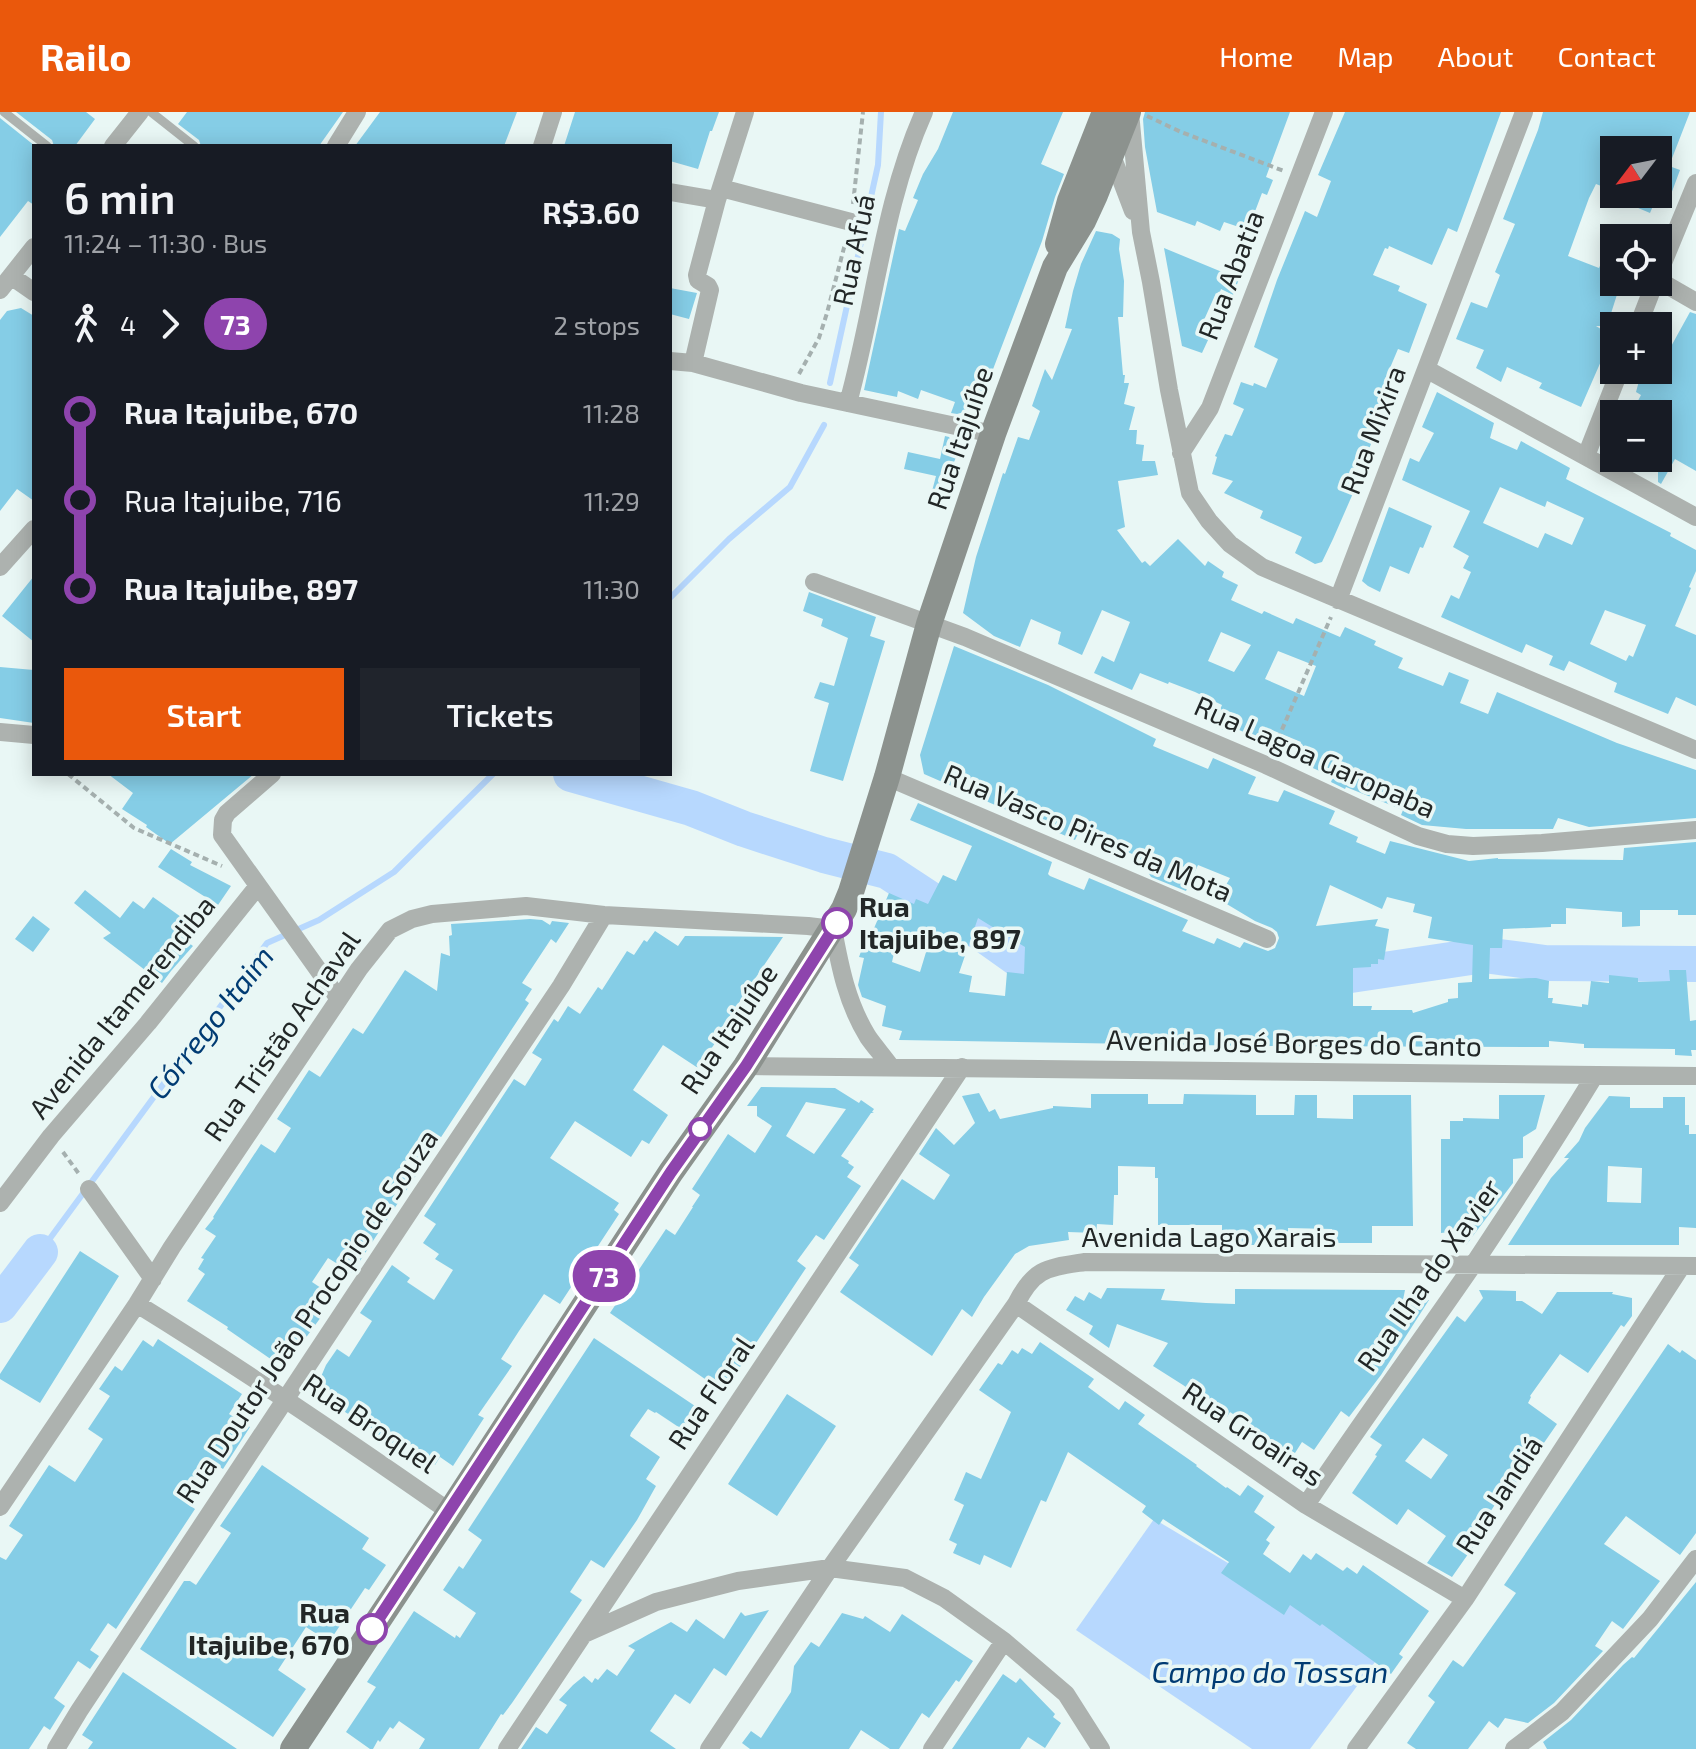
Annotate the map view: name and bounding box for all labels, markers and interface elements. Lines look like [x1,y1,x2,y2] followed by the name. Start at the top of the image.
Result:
[40,33,132,79] text: Railo
[1219,39,1293,73] text: Home
[1337,39,1394,73] text: Map
[1438,39,1513,73] text: About
[1557,39,1656,73] text: Contact
[1600,136,1672,208] north arrow
[1600,136,1672,472] map controls
[64,170,176,223] text: 6 min
[825,191,881,309] street label: Rua Afuá
[542,194,640,230] text: R$3.60
[1190,205,1270,344] street label: Rua Abatia
[1600,224,1672,296] button: locate
[64,227,267,258] text: 11:24 – 11:30 · Bus
[64,302,108,346] icon: walk
[148,302,192,346] icon: forward
[220,307,251,341] text: 73
[120,309,136,340] text: 4
[553,309,640,340] text: 2 stops
[1600,312,1672,384] button: +
[1332,361,1412,499] street label: Rua Mixira
[919,362,999,514] street label: Rua Itajuíbe
[124,394,358,430] text: Rua Itajuibe, 670
[583,397,640,428] text: 11:28
[1600,400,1672,472] button: −
[124,482,342,518] text: Rua Itajuibe, 716
[584,485,640,516] text: 11:29
[124,570,358,606] text: Rua Itajuibe, 897
[583,573,640,604] text: 11:30
[64,668,344,760] button: Start
[360,668,640,760] button: Tickets
[1190,688,1441,825] street label: Rua Lagoa Garopaba
[939,756,1238,908] street label: Rua Vasco Pires da Mota
[21,888,222,1125] street label: Avenida Itamerendiba
[859,889,1021,955] place label: Rua Itajuibe, 897
[822,908,852,938] marker: Rua Itajuibe, 897
[196,923,367,1147] street label: Rua Tristão Achaval
[139,938,280,1105] water label: Córrego Itaim
[672,957,784,1100] street label: Rua Itajuíbe
[1106,1022,1482,1062] street label: Avenida José Borges do Canto
[689,1118,711,1140] unlabelled marker
[168,1122,444,1509] street label: Rua Doutor João Procopio de Souza
[1349,1172,1507,1377] street label: Rua Ilha do Xavier
[1081,1219,1337,1253] street label: Avenida Lago Xarais
[568,1250,640,1302] line badge: 73
[589,1259,619,1293] text: 73
[660,1329,761,1455] street label: Rua Floral
[297,1365,445,1480] street label: Rua Broquel
[1177,1374,1330,1493] street label: Rua Groairas
[1447,1429,1549,1560] street label: Rua Jandiá
[188,1595,350,1661] place label: Rua Itajuibe, 670
[357,1614,387,1644] marker: Rua Itajuibe, 670
[1152,1653,1388,1689] water label: Campo do Tossan

